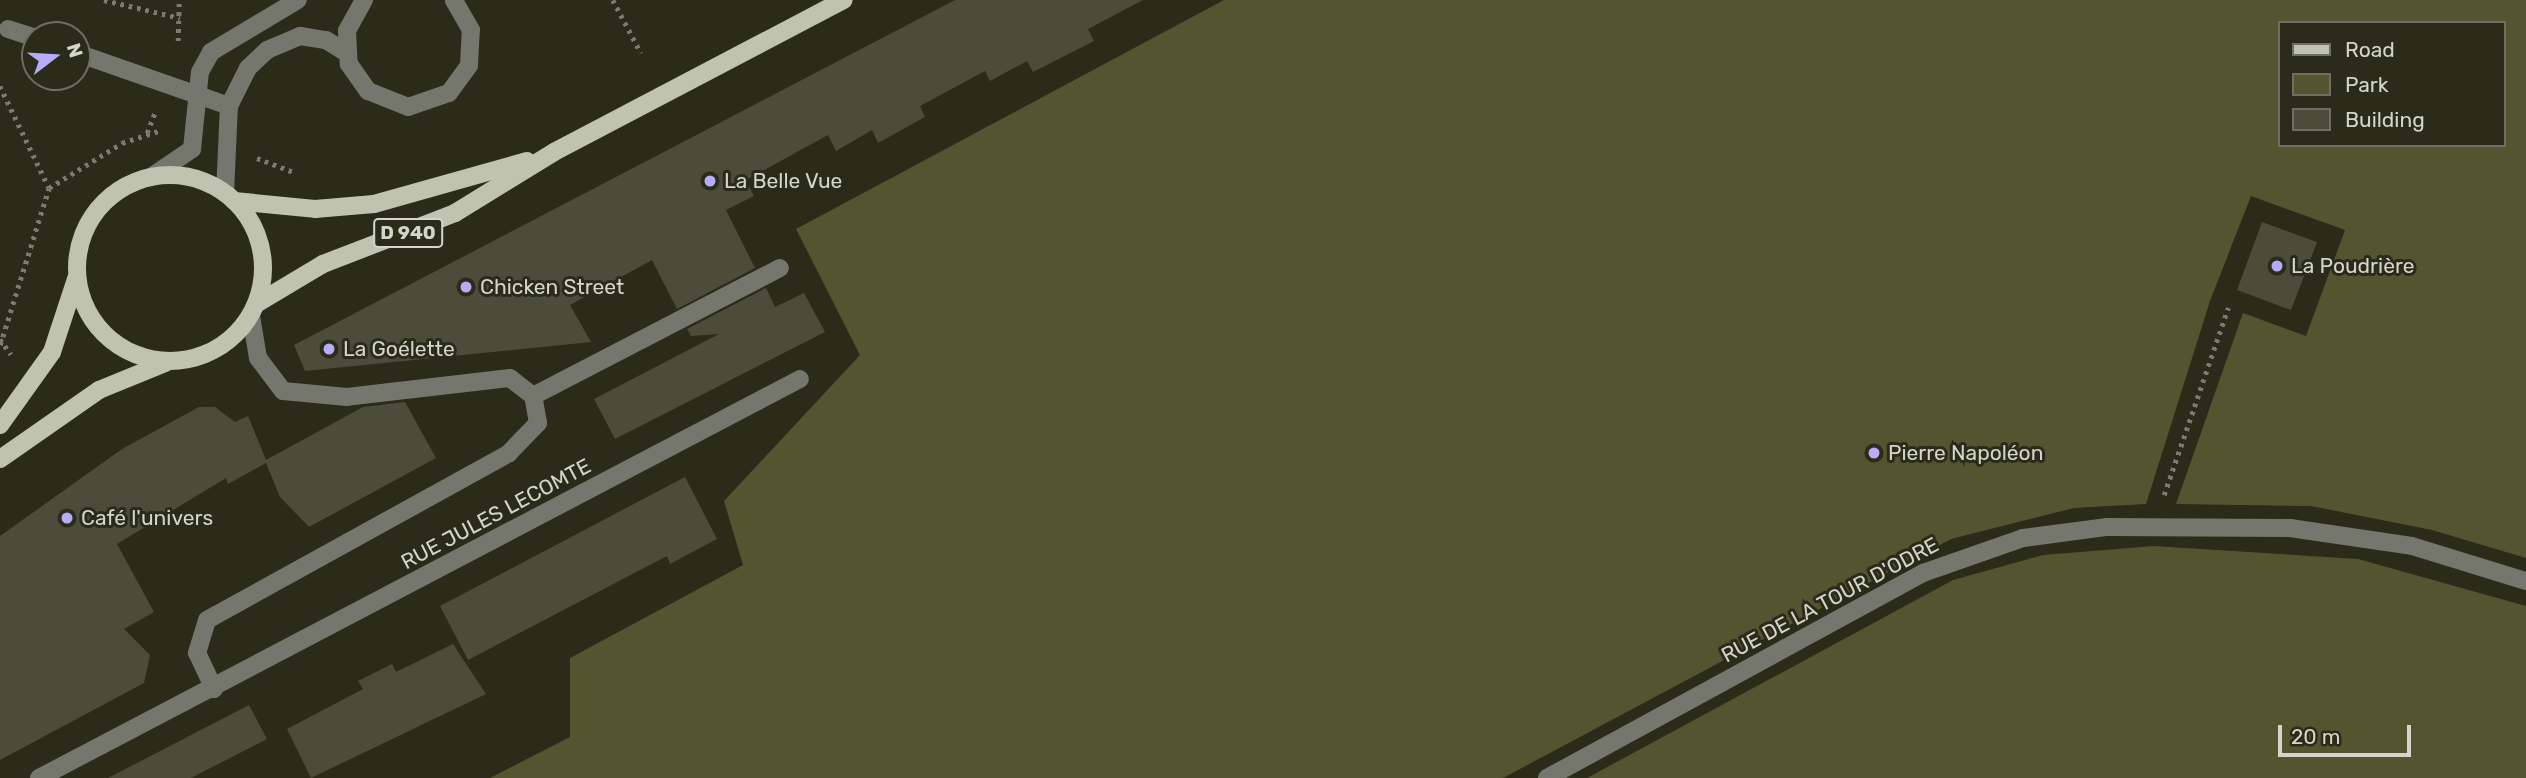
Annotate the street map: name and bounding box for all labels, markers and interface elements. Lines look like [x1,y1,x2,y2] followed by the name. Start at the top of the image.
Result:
[21,21,91,91] north arrow
[2278,21,2505,147] legend
[2345,37,2395,62] text: Road
[62,40,88,60] text: N
[2345,72,2389,97] text: Park
[2345,107,2425,132] text: Building
[724,168,843,194] place label: La Belle Vue
[702,173,718,189] marker: La Belle Vue
[373,218,443,248] road number: D 940
[2291,253,2414,279] place label: La Poudrière
[2269,258,2285,274] marker: La Poudrière
[480,274,624,300] place label: Chicken Street
[458,279,474,295] marker: Chicken Street
[343,336,455,362] place label: La Goélette
[321,341,337,357] marker: La Goélette
[1888,440,2043,466] place label: Pierre Napoléon
[1866,445,1882,461] marker: Pierre Napoléon
[397,453,595,575] street label: RUE JULES LECOMTE
[81,505,213,531] place label: Café l'univers
[59,510,75,526] marker: Café l'univers
[1717,532,1943,668] street label: RUE DE LA TOUR D'ODRE
[2281,712,2414,756] scale bar
[2291,724,2340,749] text: 20 m

